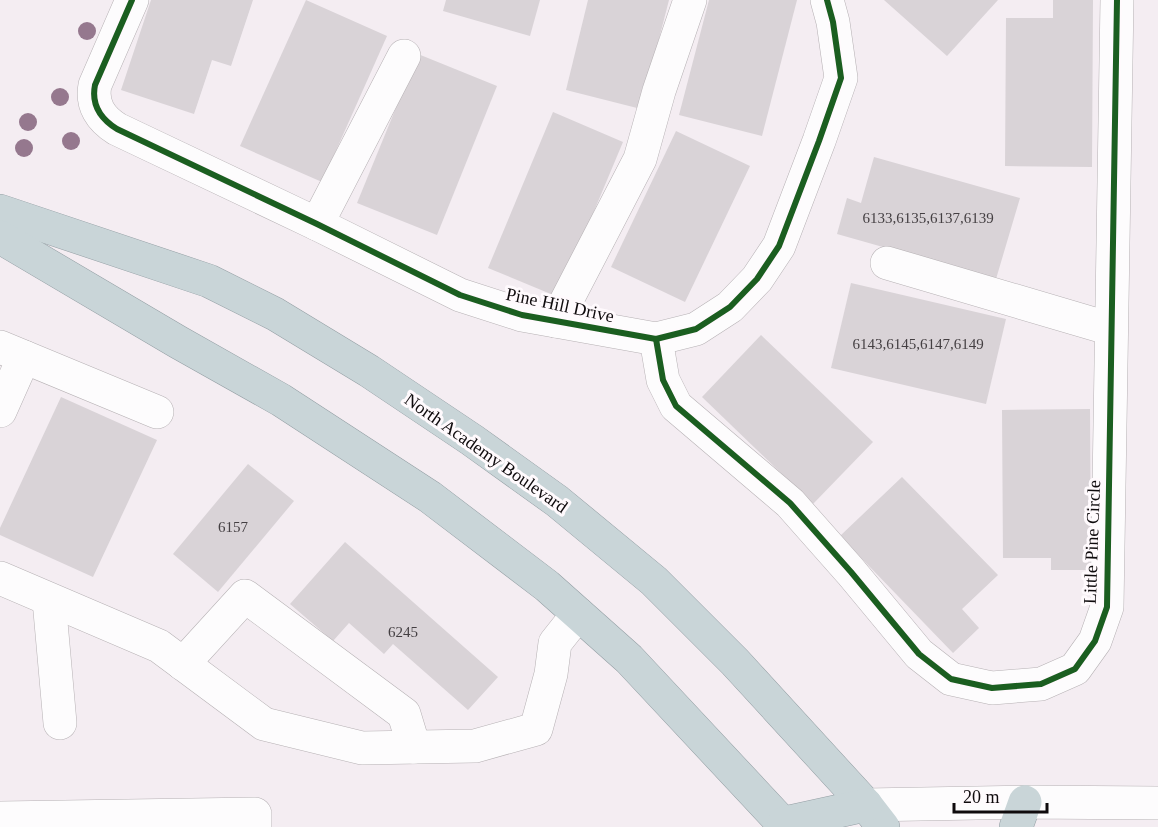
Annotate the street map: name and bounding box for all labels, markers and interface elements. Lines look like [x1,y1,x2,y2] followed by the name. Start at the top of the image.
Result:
[862,210,994,226] house number: 6133,6135,6137,6139
[504,284,616,326] street label: Pine Hill Drive
[852,336,984,352] house number: 6143,6145,6147,6149
[401,389,571,517] street label: North Academy Boulevard
[1080,480,1104,604] street label: Little Pine Circle
[218,519,249,535] house number: 6157
[388,624,418,640] house number: 6245
[954,776,1047,814] scale bar
[963,787,1000,807] text: 20 m

